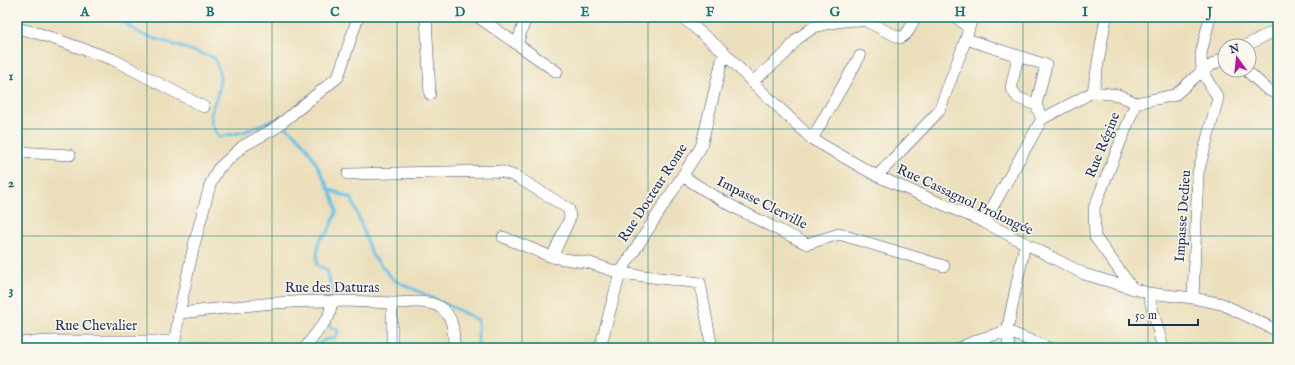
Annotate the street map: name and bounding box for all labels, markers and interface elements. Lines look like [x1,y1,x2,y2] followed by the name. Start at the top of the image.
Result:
[80,4,91,21] text: A
[206,4,215,21] text: B
[330,4,340,21] text: C
[455,4,466,21] text: D
[580,4,590,21] text: E
[706,4,715,21] text: F
[830,4,841,21] text: G
[954,4,966,21] text: H
[1082,4,1088,21] text: I
[1205,4,1213,21] text: J
[1217,38,1257,78] north arrow
[1227,41,1242,58] text: N
[9,68,14,85] text: 1
[1082,109,1125,181] street label: Rue Régine
[614,140,692,246] street label: Rue Docteur Rome
[894,160,1037,240] street label: Rue Cassagnol Prolongée
[1171,169,1195,263] street label: Impasse Dedieu
[714,172,811,234] street label: Impasse Clerville
[8,175,14,192] text: 2
[285,279,379,297] street label: Rue des Daturas
[9,282,14,299] text: 3
[1129,301,1198,327] scale bar
[1135,308,1157,323] text: 50 m
[55,317,137,335] street label: Rue Chevalier

